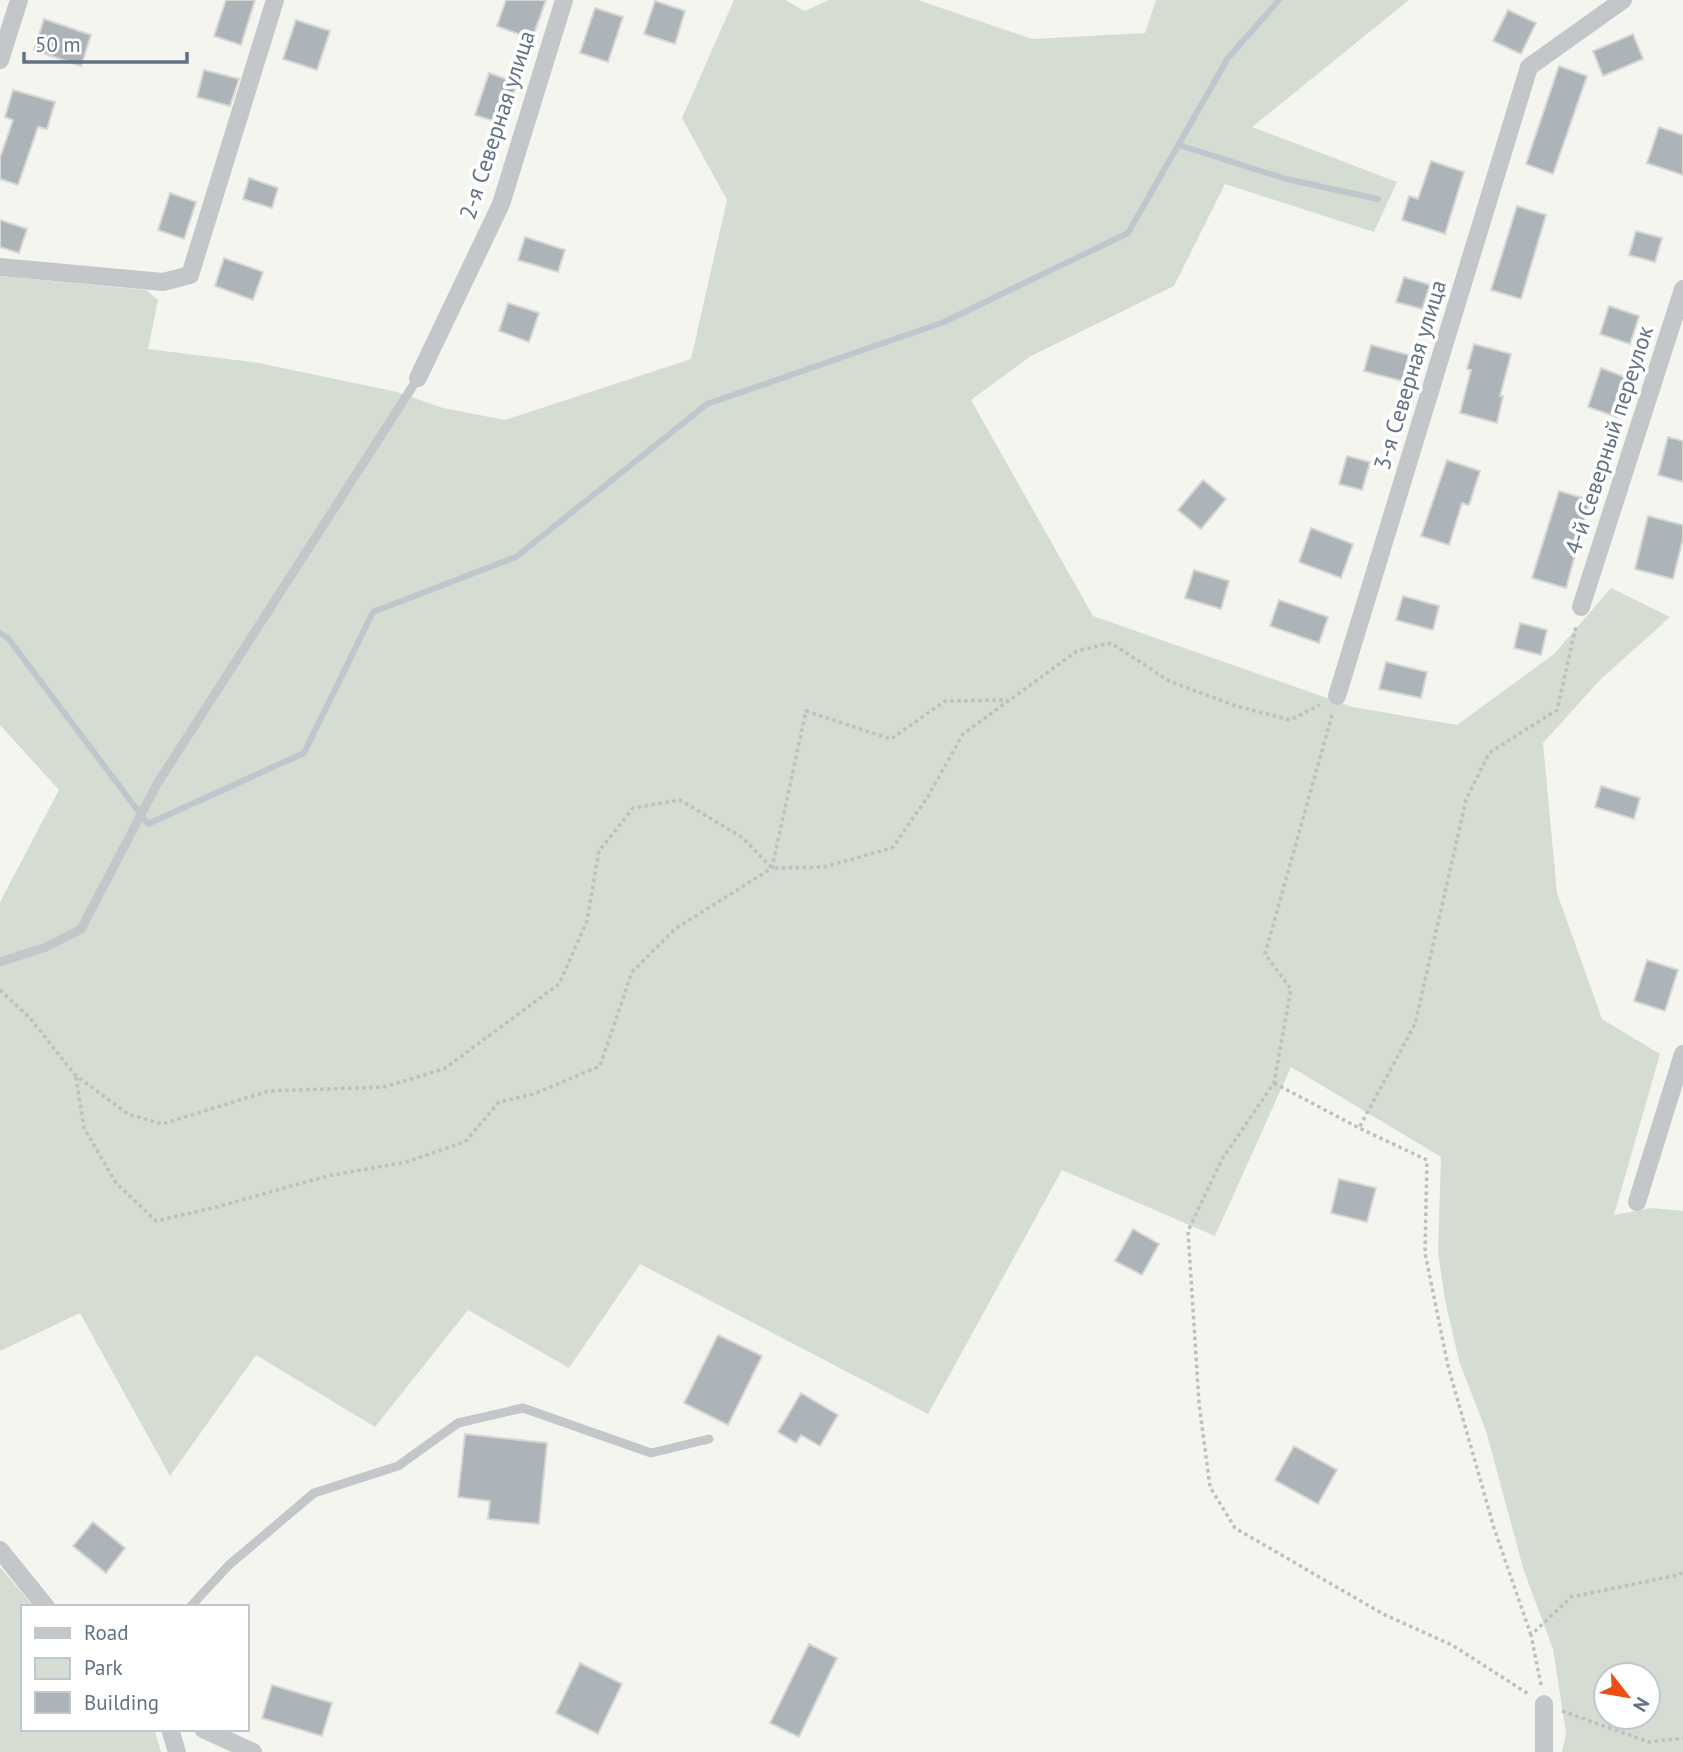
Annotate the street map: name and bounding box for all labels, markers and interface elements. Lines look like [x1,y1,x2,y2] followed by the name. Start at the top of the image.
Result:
[24,21,187,65] scale bar
[452,27,541,223] street label: 2-я Северная улица
[35,31,81,58] text: 50 m
[1367,276,1452,473] street label: 3-я Северная улица
[1558,322,1659,558] street label: 4-й Северный переулок
[21,1605,248,1731] legend
[84,1619,128,1646] text: Road
[84,1654,123,1681] text: Park
[1592,1661,1662,1731] north arrow
[84,1689,159,1716] text: Building
[1628,1693,1655,1716] text: N

